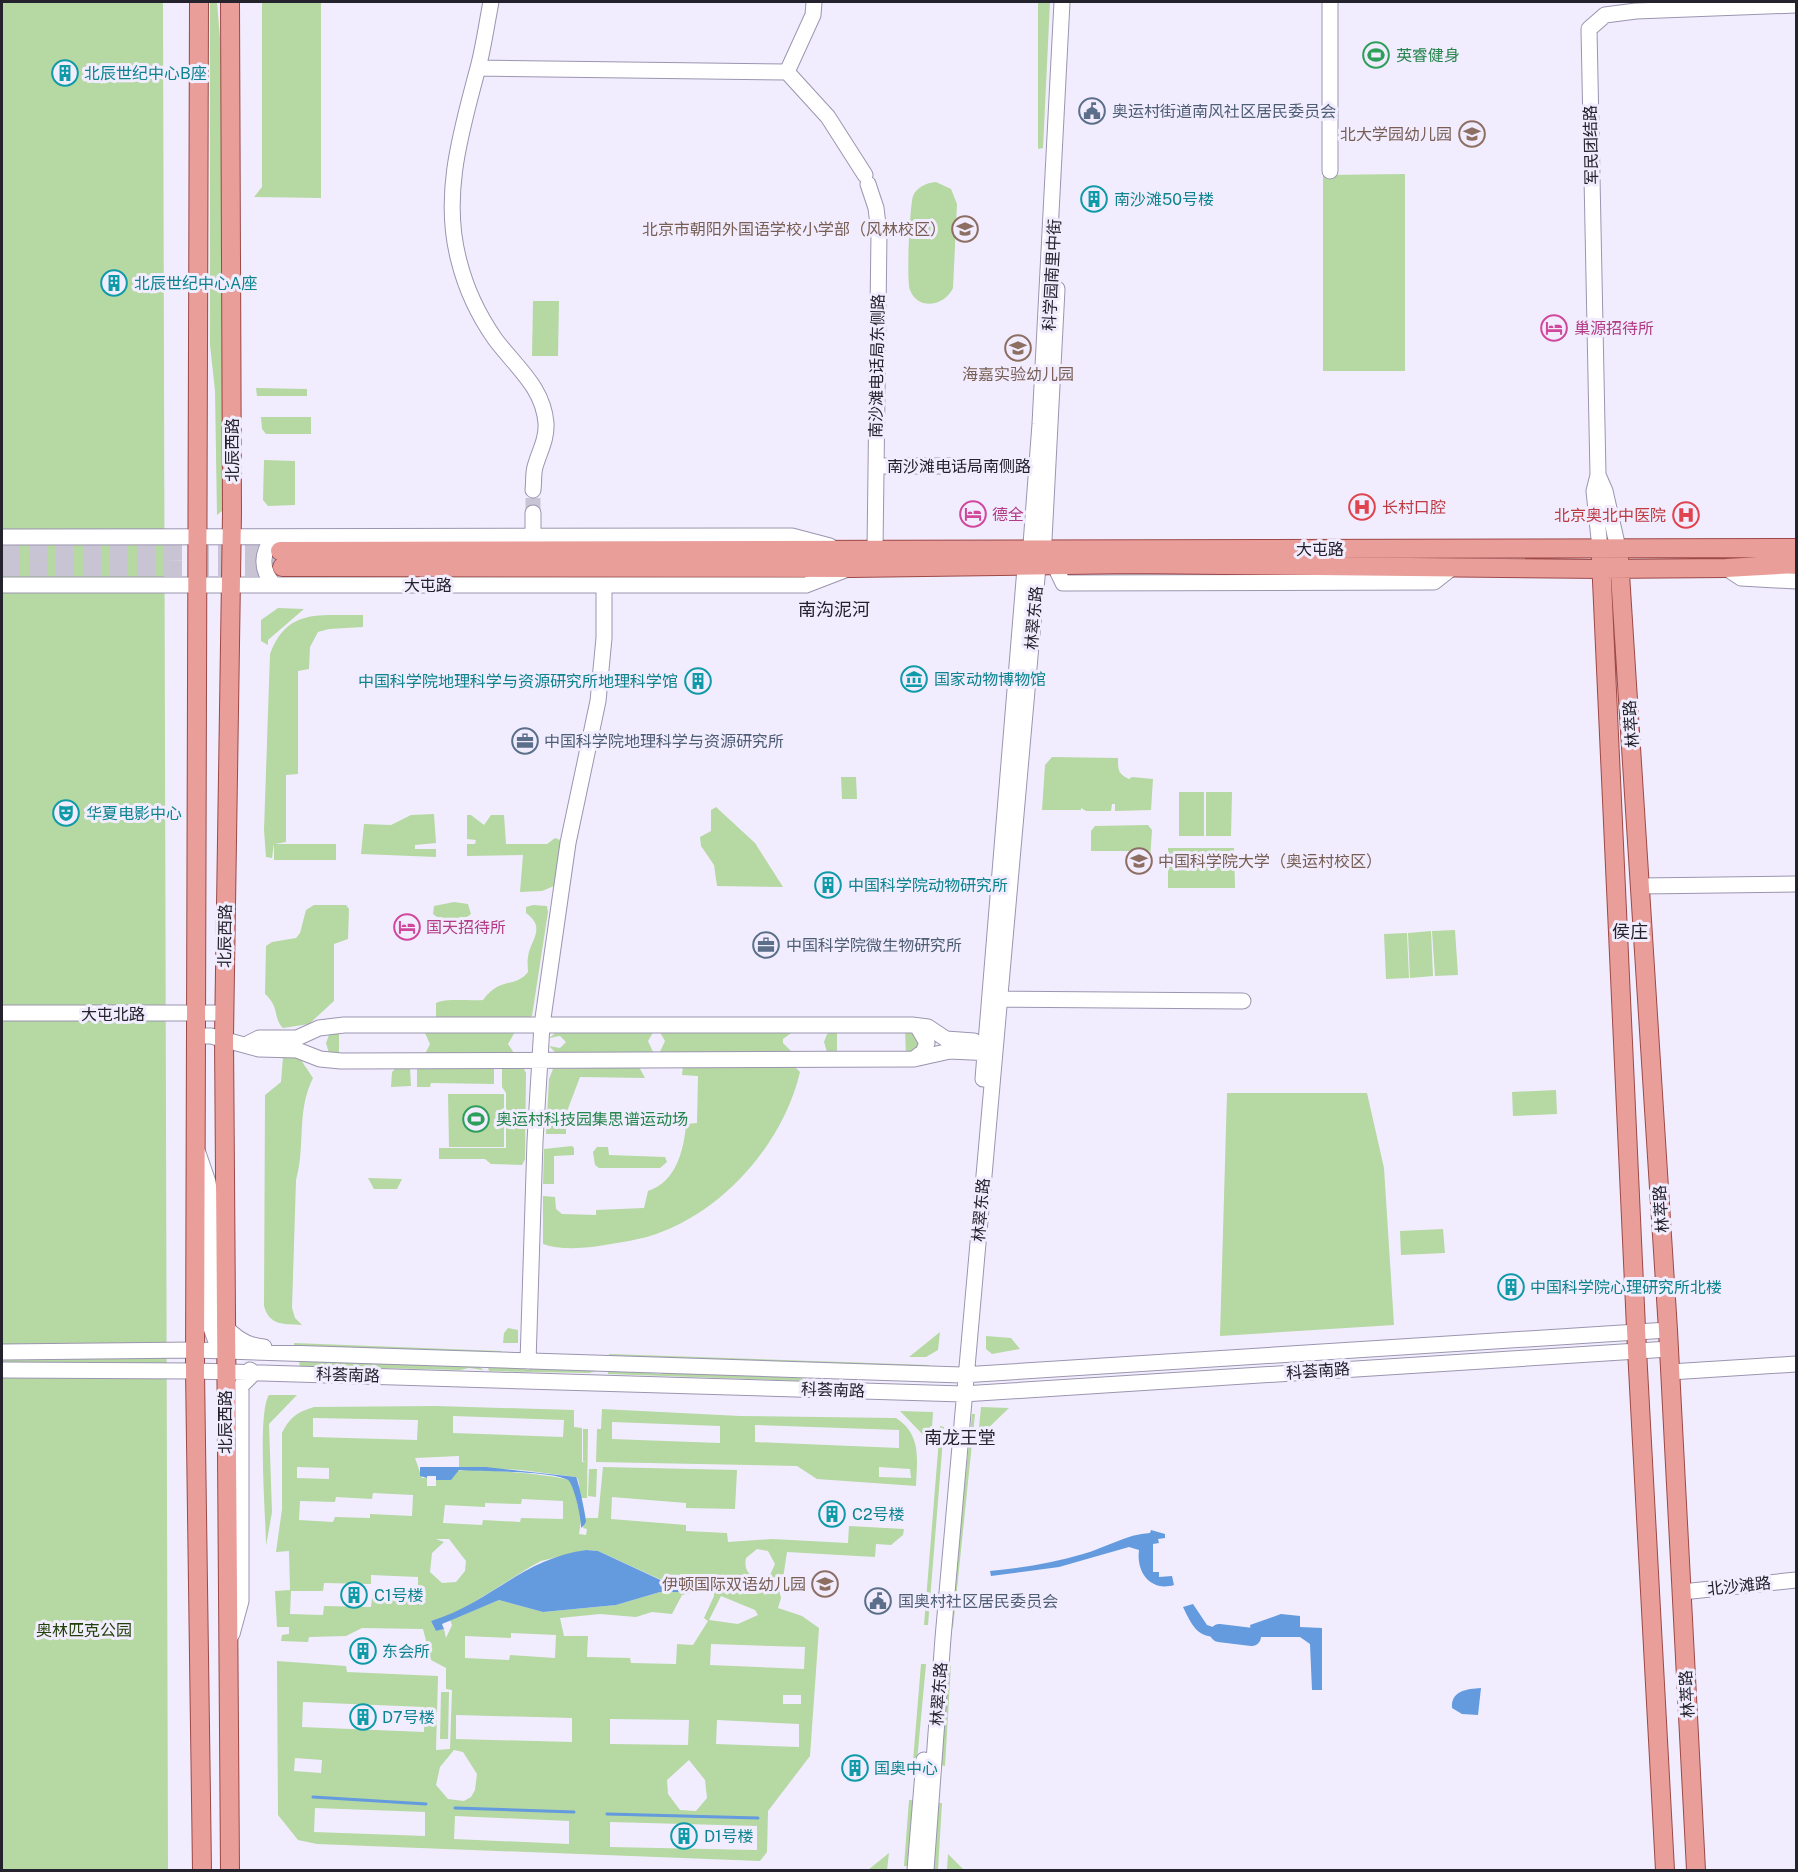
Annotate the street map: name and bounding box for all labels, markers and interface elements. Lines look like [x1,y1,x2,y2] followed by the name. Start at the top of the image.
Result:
[1361,40,1391,70] sports icon: 英睿健身
[1396,46,1460,65] place label: 英睿健身
[50,58,80,88] building icon: 北辰世纪中心B座
[84,64,207,83] place label: 北辰世纪中心B座
[1077,96,1107,126] public building icon: 奥运村街道南风社区居民委员会
[1112,102,1336,121] place label: 奥运村街道南风社区居民委员会
[1581,105,1601,185] street label: 军民团结路
[1457,119,1487,149] school or university icon: 北大学园幼儿园
[1340,125,1452,144] place label: 北大学园幼儿园
[1079,184,1109,214] building icon: 南沙滩50号楼
[1114,190,1214,209] place label: 南沙滩50号楼
[950,214,980,244] school or university icon: 北京市朝阳外国语学校小学部（风林校区）
[1040,219,1064,331] street label: 科学园南里中街
[642,220,946,239] place label: 北京市朝阳外国语学校小学部（风林校区）
[99,268,129,298] building icon: 北辰世纪中心A座
[134,274,257,293] place label: 北辰世纪中心A座
[866,294,888,438] street label: 南沙滩电话局东侧路
[1539,313,1569,343] hotel icon: 巢源招待所
[1574,319,1654,338] place label: 巢源招待所
[1003,333,1033,363] school or university icon: 海嘉实验幼儿园
[962,365,1074,384] place label: 海嘉实验幼儿园
[223,418,242,482] street label: 北辰西路
[887,457,1031,476] street label: 南沙滩电话局南侧路
[1347,492,1377,522] hospital icon: 长村口腔
[1382,498,1446,517] place label: 长村口腔
[958,499,988,529] hotel icon: 德全
[1671,500,1701,530] hospital icon: 北京奥北中医院
[992,505,1024,524] place label: 德全
[1554,506,1666,525] place label: 北京奥北中医院
[1296,540,1344,559] street label: 大屯路
[404,576,452,595] street label: 大屯路
[1022,585,1046,651] street label: 林翠东路
[798,599,870,620] district label: 南沟泥河
[899,664,929,694] museum icon: 国家动物博物馆
[683,666,713,696] building icon: 中国科学院地理科学与资源研究所地理科学馆
[934,670,1046,689] place label: 国家动物博物馆
[358,672,678,691] place label: 中国科学院地理科学与资源研究所地理科学馆
[1620,699,1642,749] street label: 林萃路
[510,726,540,756] office icon: 中国科学院地理科学与资源研究所
[544,732,784,751] place label: 中国科学院地理科学与资源研究所
[51,798,81,828] theatre icon: 华夏电影中心
[86,804,182,823] place label: 华夏电影中心
[1124,846,1154,876] school or university icon: 中国科学院大学（奥运村校区）
[1158,852,1382,871] place label: 中国科学院大学（奥运村校区）
[813,870,843,900] building icon: 中国科学院动物研究所
[848,876,1008,895] place label: 中国科学院动物研究所
[215,904,235,968] street label: 北辰西路
[392,912,422,942] hotel icon: 国天招待所
[426,918,506,937] place label: 国天招待所
[1612,921,1648,942] district label: 侯庄
[751,930,781,960] office icon: 中国科学院微生物研究所
[786,936,962,955] place label: 中国科学院微生物研究所
[81,1005,145,1024] street label: 大屯北路
[461,1104,491,1134] sports icon: 奥运村科技园集思谱运动场
[496,1110,688,1129] place label: 奥运村科技园集思谱运动场
[969,1177,993,1243] street label: 林翠东路
[1650,1184,1672,1234] street label: 林萃路
[1496,1272,1526,1302] building icon: 中国科学院心理研究所北楼
[1530,1278,1722,1297] place label: 中国科学院心理研究所北楼
[1285,1359,1351,1383] street label: 科荟南路
[316,1364,380,1386] street label: 科荟南路
[801,1379,865,1401] street label: 科荟南路
[216,1390,235,1454] street label: 北辰西路
[924,1427,996,1448] district label: 南龙王堂
[817,1499,847,1529] building icon: C2号楼
[852,1505,905,1524] place label: C2号楼
[810,1569,840,1599] school or university icon: 伊顿国际双语幼儿园
[1706,1573,1772,1599] street label: 北沙滩路
[662,1575,806,1594] place label: 伊顿国际双语幼儿园
[339,1580,369,1610] building icon: C1号楼
[374,1586,424,1605] place label: C1号楼
[863,1586,893,1616] public building icon: 国奥村社区居民委员会
[898,1592,1058,1611] place label: 国奥村社区居民委员会
[36,1621,132,1640] park label: 奥林匹克公园
[348,1636,378,1666] building icon: 东会所
[382,1642,430,1661] place label: 东会所
[927,1661,951,1727] street label: 林翠东路
[1676,1670,1698,1718] street label: 林萃路
[348,1702,378,1732] building icon: D7号楼
[382,1708,435,1727] place label: D7号楼
[840,1753,870,1783] building icon: 国奥中心
[874,1759,938,1778] place label: 国奥中心
[669,1821,699,1851] building icon: D1号楼
[704,1827,754,1846] place label: D1号楼

